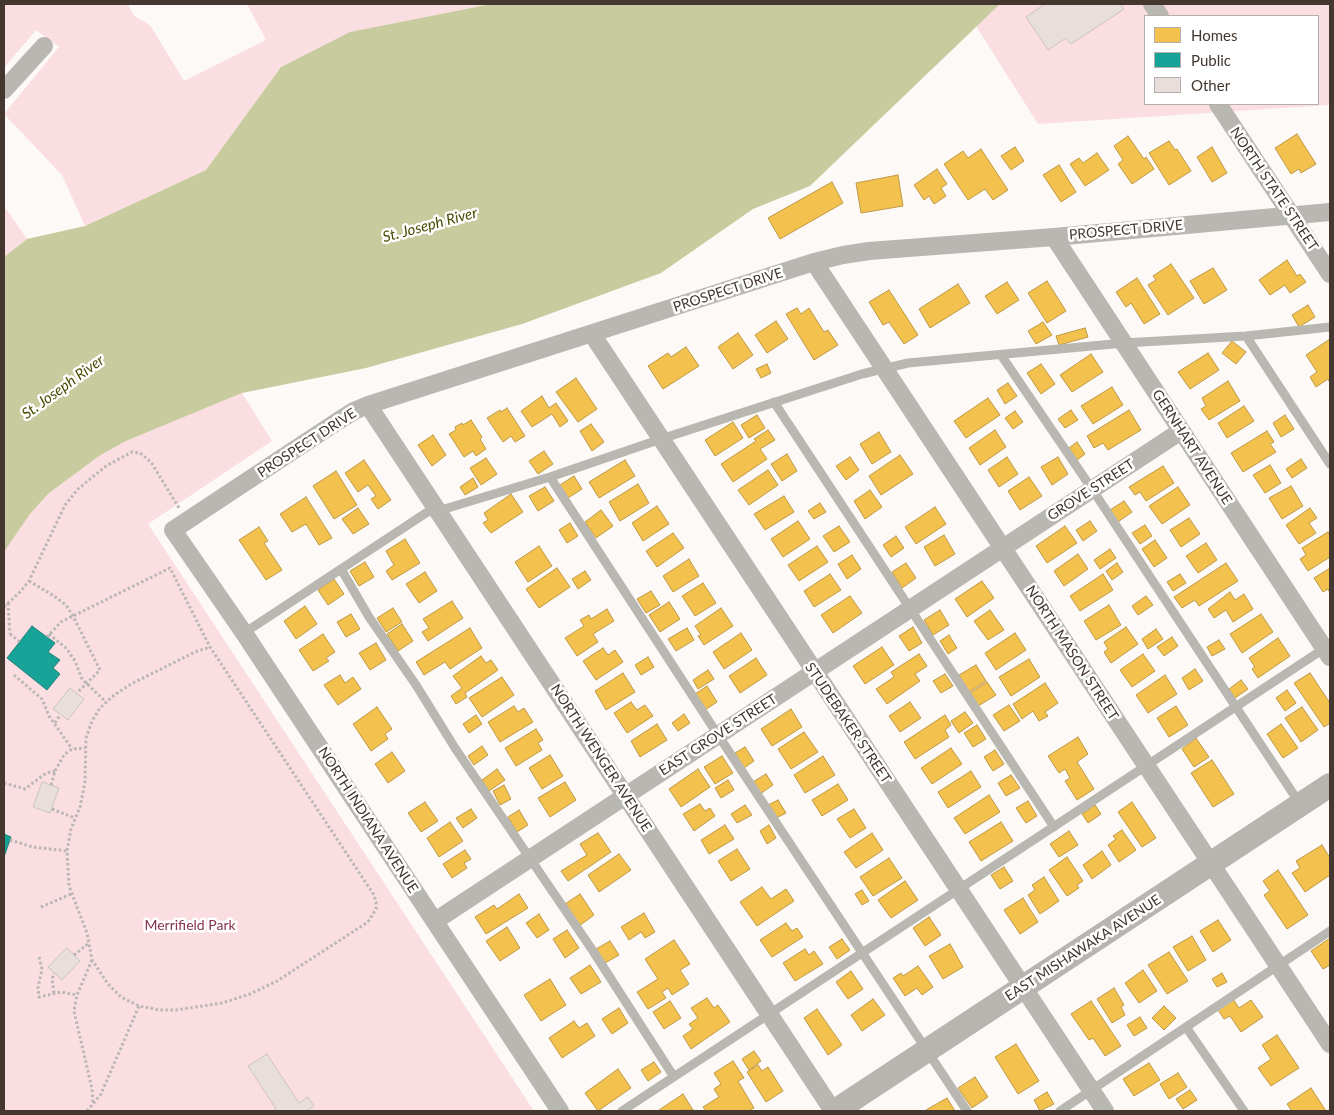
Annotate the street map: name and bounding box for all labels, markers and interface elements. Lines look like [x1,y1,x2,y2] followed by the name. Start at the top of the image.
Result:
[1144,15,1319,105] legend
[1191,26,1237,44] text: Homes
[1191,51,1231,69] text: Public
[1191,76,1230,94] text: Other
[1226,124,1322,254] street label: NORTH STATE STREET
[381,204,479,246] water label: St. Joseph River
[1068,217,1184,243] street label: PROSPECT DRIVE
[671,264,785,316] street label: PROSPECT DRIVE
[18,351,108,423] water label: St. Joseph River
[1149,386,1235,508] street label: GERNHART AVENUE
[255,405,359,481] street label: PROSPECT DRIVE
[1044,456,1138,524] street label: GROVE STREET
[1022,582,1122,724] street label: NORTH MASON STREET
[801,659,895,787] street label: STUDEBAKER STREET
[547,681,655,835] street label: NORTH WENGER AVENUE
[656,691,780,779] street label: EAST GROVE STREET
[314,744,422,896] street label: NORTH INDIANA AVENUE
[1002,891,1164,1005] street label: EAST MISHAWAKA AVENUE
[144,917,236,933] park label: Merrifield Park

